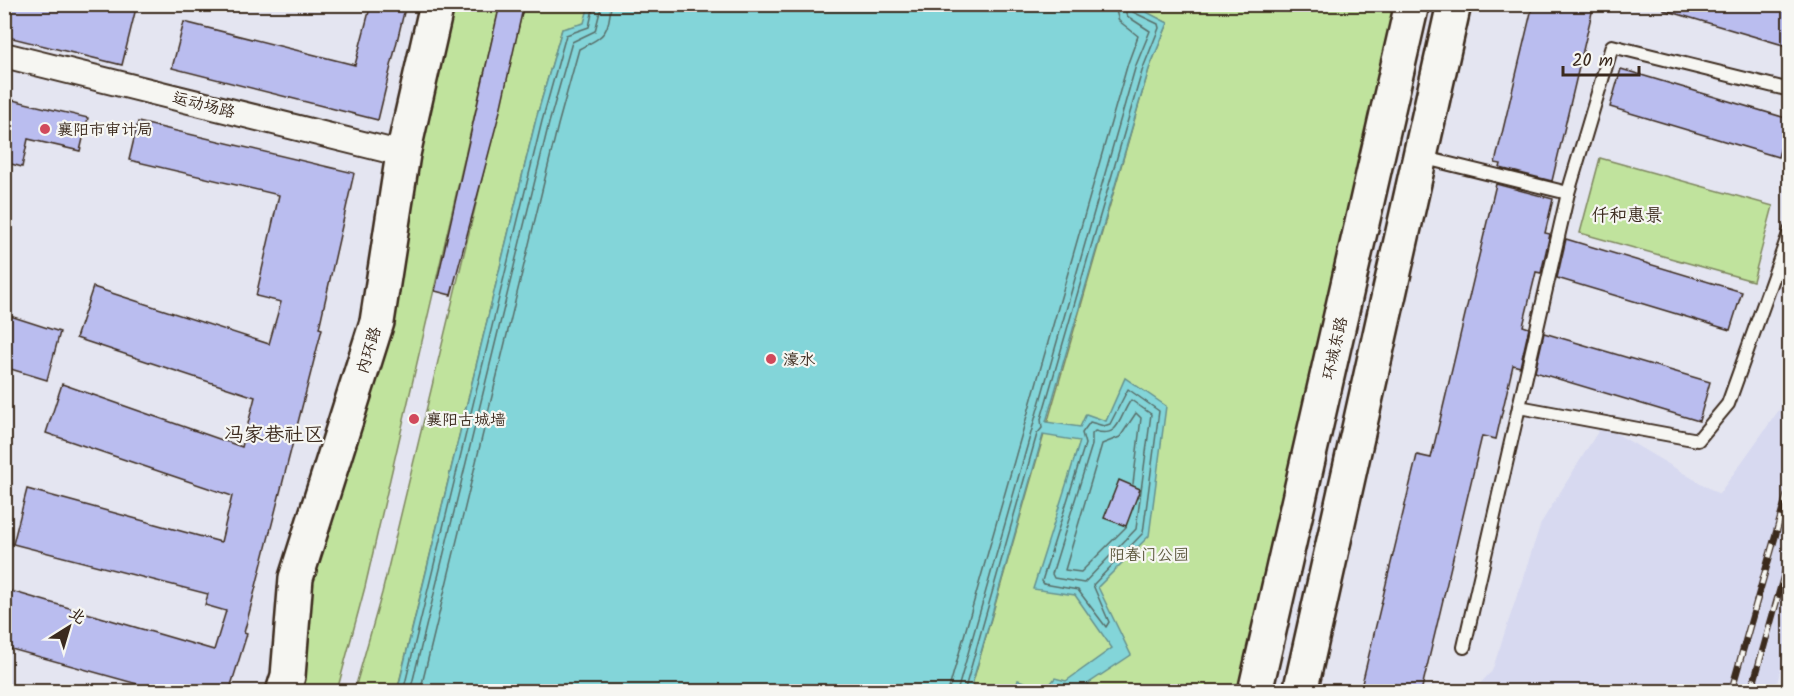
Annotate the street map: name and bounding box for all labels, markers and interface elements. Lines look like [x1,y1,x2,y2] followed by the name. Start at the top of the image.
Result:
[1563,39,1640,77] scale bar
[1572,47,1613,76] text: 20 m
[170,86,238,125] street label: 运动场路
[57,118,153,143] place label: 襄阳市审计局
[38,122,52,136] marker: 襄阳市审计局
[1591,202,1663,231] district label: 仟和惠景
[1316,314,1355,382] street label: 环城东路
[350,324,388,377] street label: 内环路
[783,348,816,373] place label: 濠水
[764,352,778,366] marker: 濠水
[426,408,506,433] place label: 襄阳古城墙
[407,412,421,426] marker: 襄阳古城墙
[224,420,324,452] district label: 冯家巷社区
[1109,543,1189,568] park label: 阳春门公园
[39,597,99,657] north arrow
[63,601,91,631] text: 北

